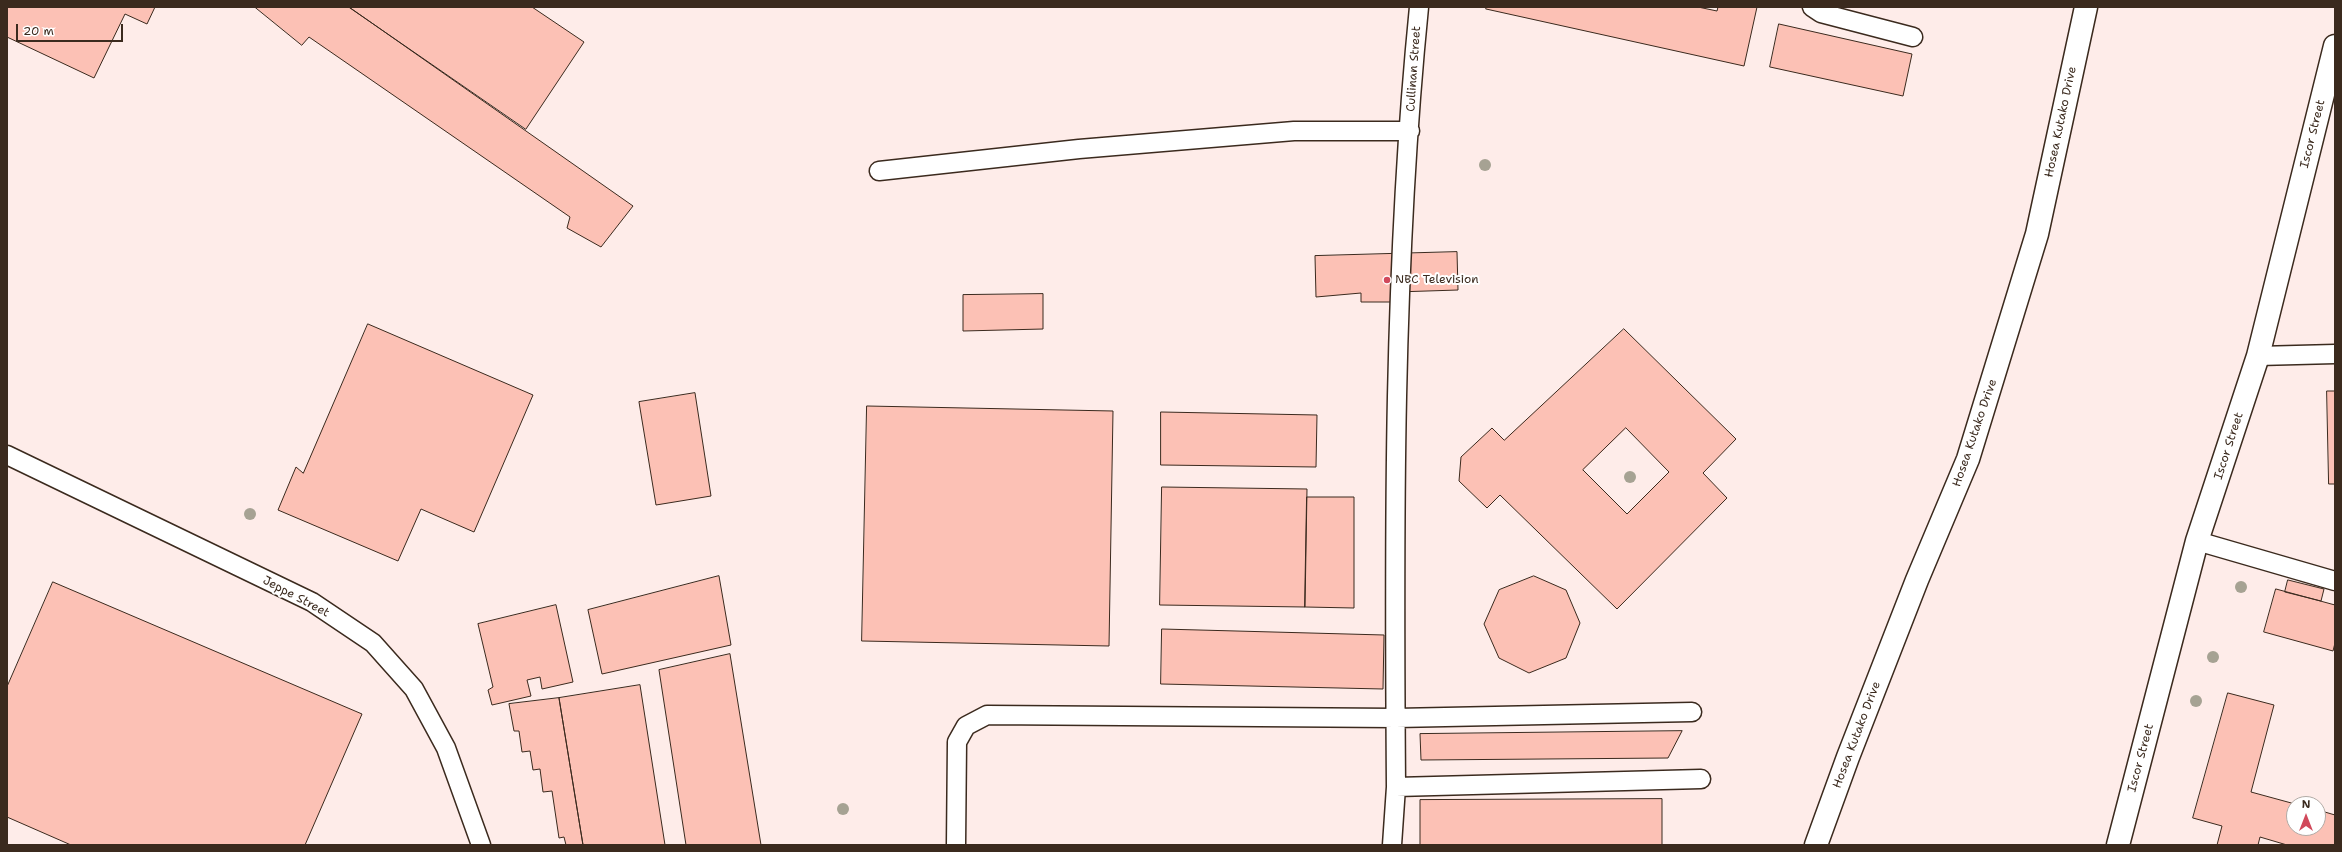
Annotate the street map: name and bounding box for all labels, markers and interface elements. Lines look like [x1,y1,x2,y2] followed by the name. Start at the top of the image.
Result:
[18,16,125,42] scale bar
[23,23,54,39] text: 20 m
[1404,26,1424,112] street label: Cullinan Street
[2042,65,2080,179] street label: Hosea Kutako Drive
[2298,98,2328,170] street label: Iscor Street
[1395,273,1479,287] place label: NBC Television
[1382,275,1392,285] marker: NBC Television
[1950,377,2000,489] street label: Hosea Kutako Drive
[2211,410,2247,482] street label: Iscor Street
[260,573,332,621] street label: Jeppe Street
[1830,680,1884,790] street label: Hosea Kutako Drive
[2125,722,2157,794] street label: Iscor Street
[2286,796,2326,836] north arrow
[2302,797,2310,812] text: N

